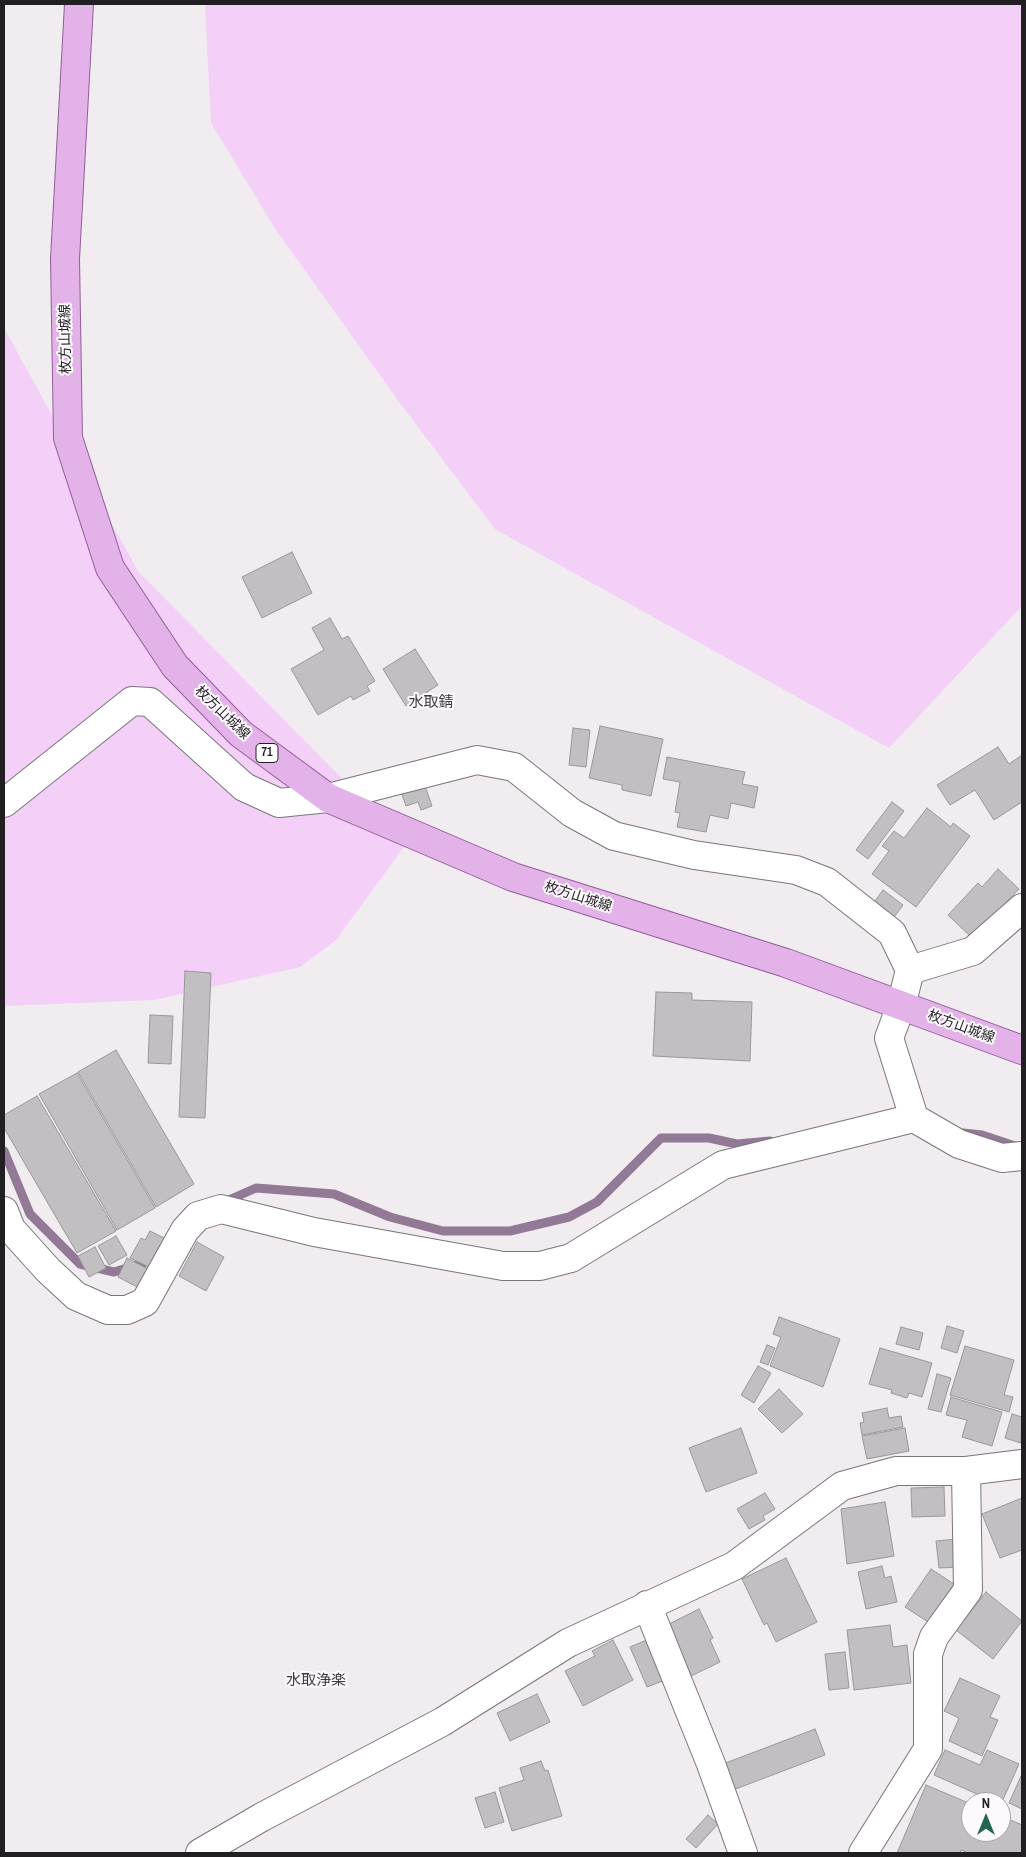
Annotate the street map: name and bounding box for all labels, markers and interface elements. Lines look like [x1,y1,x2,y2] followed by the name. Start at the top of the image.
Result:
[57,304,75,374] street label: 枚方山城線
[191,683,253,743] street label: 枚方山城線
[409,694,453,712] district label: 水取錆
[256,744,278,762] road number: 71
[542,878,614,916] street label: 枚方山城線
[925,1007,997,1047] street label: 枚方山城線
[286,1672,346,1690] district label: 水取浄楽
[961,1792,1011,1842] north arrow
[982,1794,990,1812] text: N

